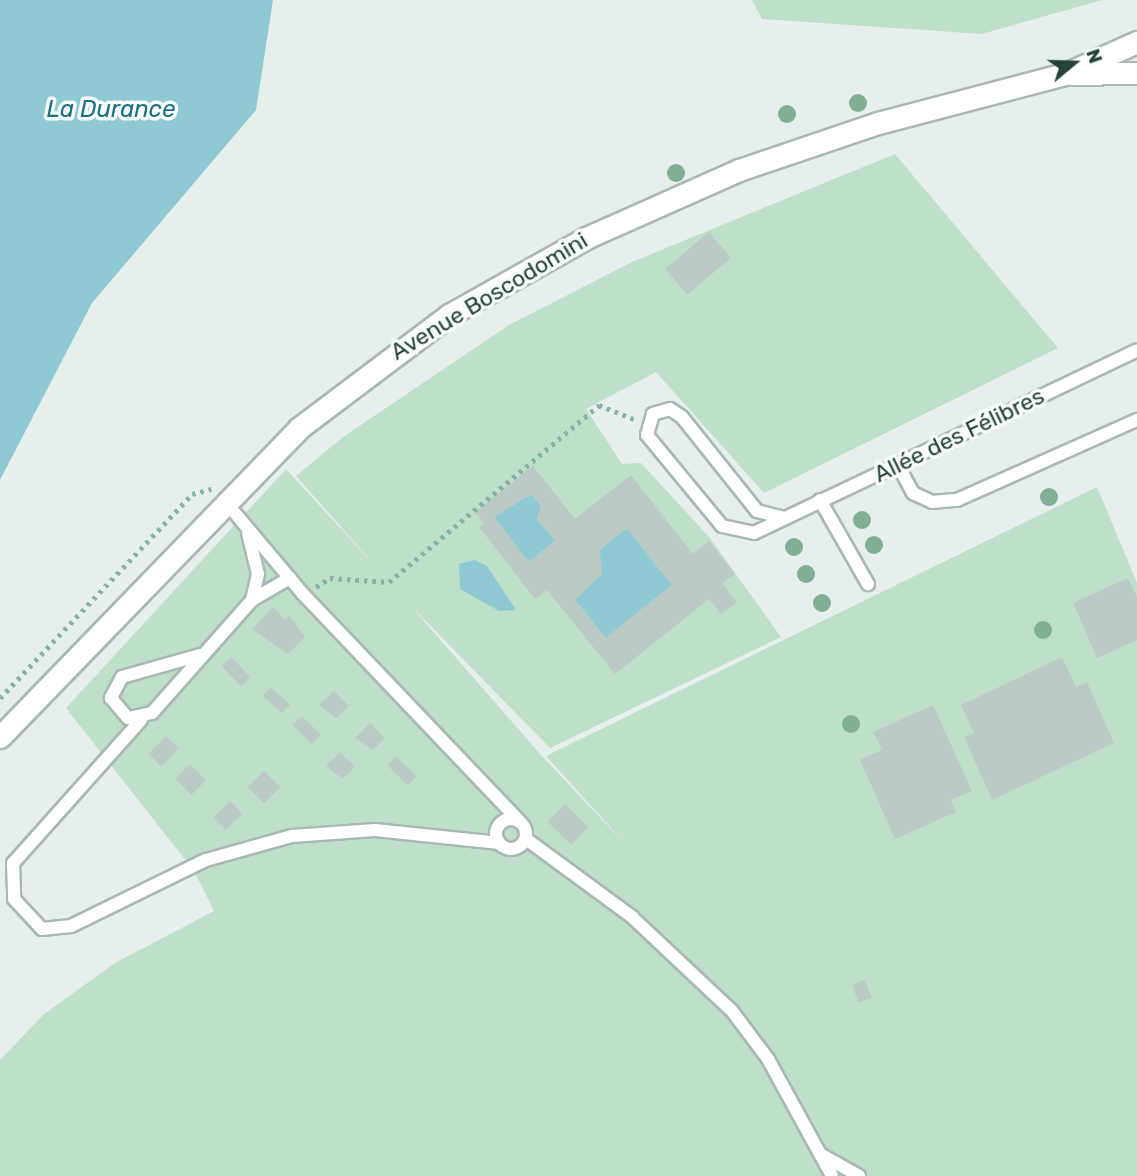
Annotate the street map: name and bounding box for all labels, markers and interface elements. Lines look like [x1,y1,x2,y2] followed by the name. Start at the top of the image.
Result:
[1039,28,1109,98] north arrow
[1081,46,1107,66] text: N
[47,96,175,124] water label: La Durance
[386,226,592,366] street label: Avenue Boscodomini
[869,382,1049,488] street label: Allée des Félibres

